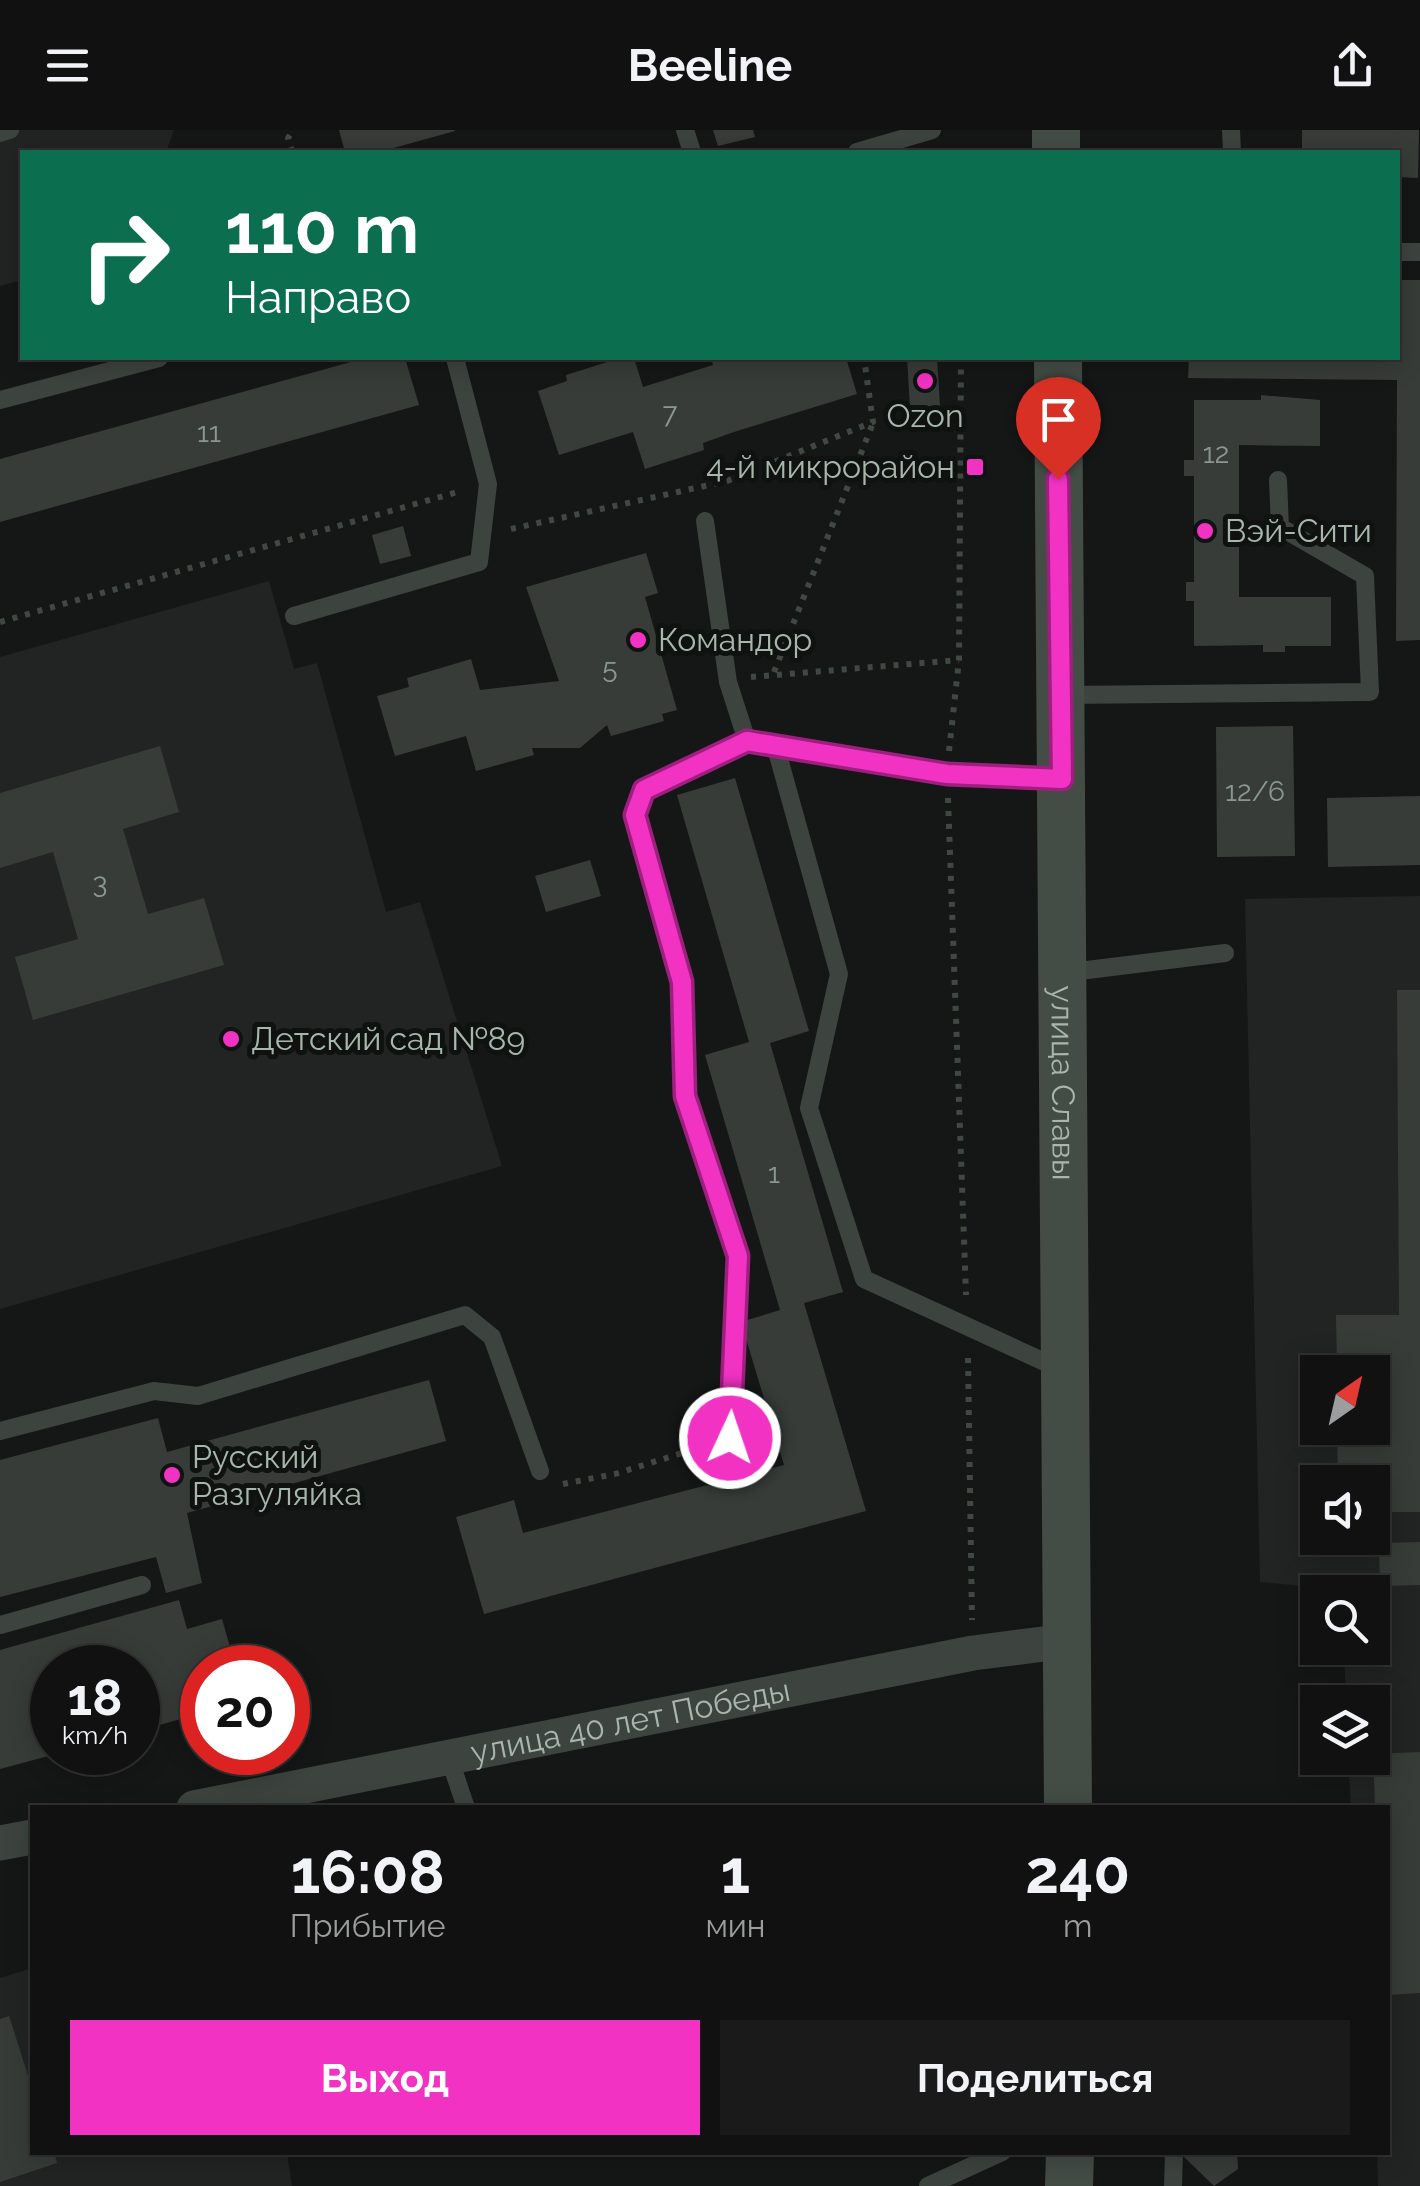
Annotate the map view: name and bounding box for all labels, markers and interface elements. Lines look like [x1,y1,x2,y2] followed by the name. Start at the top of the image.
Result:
[40,38,95,93] icon: menu
[1325,38,1380,93] icon: share
[628,39,792,92] text: Beeline
[225,187,419,269] text: 110 m
[60,190,190,320] icon: right
[225,271,411,324] text: Направо
[914,370,936,392] marker: Ozon
[1016,377,1101,480] pin
[1031,392,1086,447] icon: arrive
[663,397,678,430] house number: 7
[886,397,964,434] place label: Ozon
[197,416,221,449] house number: 11
[1203,437,1229,470] house number: 12
[706,448,955,485] place label: 4-й микрорайон
[964,456,986,478] marker: 4-й микрорайон
[1225,512,1372,549] place label: Вэй-Сити
[1194,520,1216,542] marker: Вэй-Сити
[658,621,812,658] place label: Командор
[627,629,649,651] marker: Командор
[602,652,618,685] house number: 5
[1225,775,1285,808] house number: 12/6
[93,867,107,900] house number: 3
[1044,985,1083,1181] street label: улица Славы
[251,1020,525,1057] place label: Детский сад №89
[220,1028,242,1050] marker: Детский сад №89
[768,1157,780,1190] house number: 1
[1300,1355,1390,1445] north arrow
[1300,1355,1390,1775] map controls
[678,1386,782,1490] position arrow
[192,1438,362,1512] place label: Русский Разгуляйка
[161,1464,183,1486] marker: Русский Разгуляйка
[1300,1465,1390,1555] button: sound
[1300,1575,1390,1665] button: search
[180,1645,310,1775] speed limit sign: 20
[68,1668,122,1727] text: 18
[467,1671,793,1771] street label: улица 40 лет Победы
[1300,1685,1390,1775] button: layers
[62,1720,128,1750] text: km/h
[291,1837,445,1907] text: 16:08
[721,1837,750,1907] text: 1
[1025,1837,1130,1907] text: 240
[290,1907,446,1944] text: Прибытие
[705,1907,765,1944] text: мин
[1063,1907,1092,1944] text: m
[70,2020,700,2135] button: Выход
[720,2020,1350,2135] button: Поделиться

